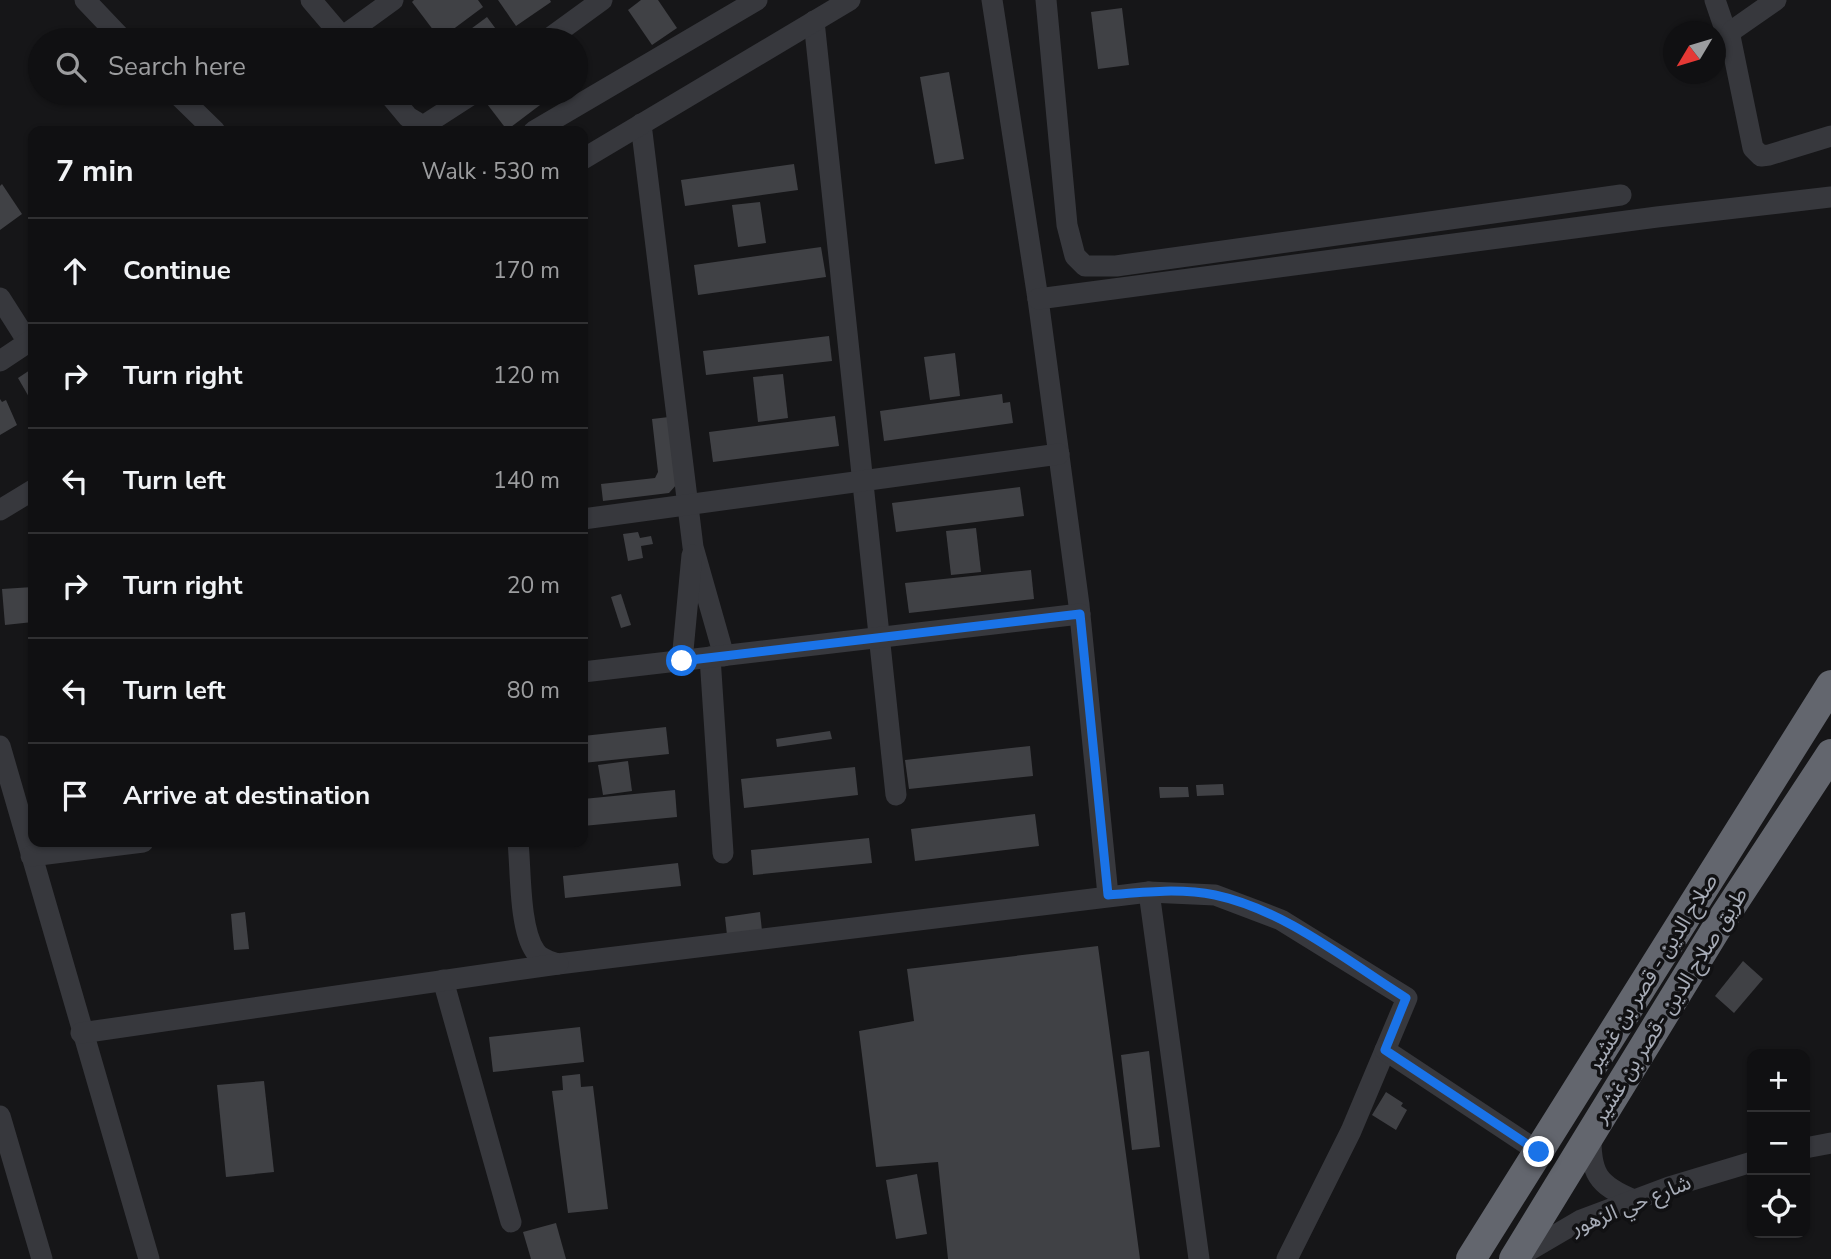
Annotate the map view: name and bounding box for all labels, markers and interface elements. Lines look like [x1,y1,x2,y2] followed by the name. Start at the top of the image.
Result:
[1663,21,1726,84] north arrow
[28,28,588,105] search box
[52,48,90,86] icon: search
[108,49,246,84] text: Search here
[56,151,134,192] text: 7 min
[421,156,560,187] text: Walk · 530 m
[56,252,94,290] icon: ahead
[123,253,231,288] text: Continue
[493,255,560,286] text: 170 m
[56,357,94,395] icon: right
[123,358,242,393] text: Turn right
[493,360,560,391] text: 120 m
[56,462,94,500] icon: left
[123,463,226,498] text: Turn left
[493,465,560,496] text: 140 m
[56,567,94,605] icon: right
[123,568,242,603] text: Turn right
[507,570,560,601] text: 20 m
[666,645,697,676] route start
[56,672,94,710] icon: left
[123,673,226,708] text: Turn left
[507,675,560,706] text: 80 m
[56,777,94,815] icon: arrive
[123,778,370,813] text: Arrive at destination
[1579,868,1725,1077] street label: صلاح الدين - قصر بن غشير
[1585,882,1755,1129] street label: طريق صلاح الدين -قصر بن غشير
[1747,1049,1810,1238] map controls
[1747,1049,1810,1112] button: +
[1747,1112,1810,1175] button: −
[1523,1136,1554,1167] route end
[1566,1168,1696,1244] street label: شارع حي الزهور
[1747,1175,1810,1238] button: locate

